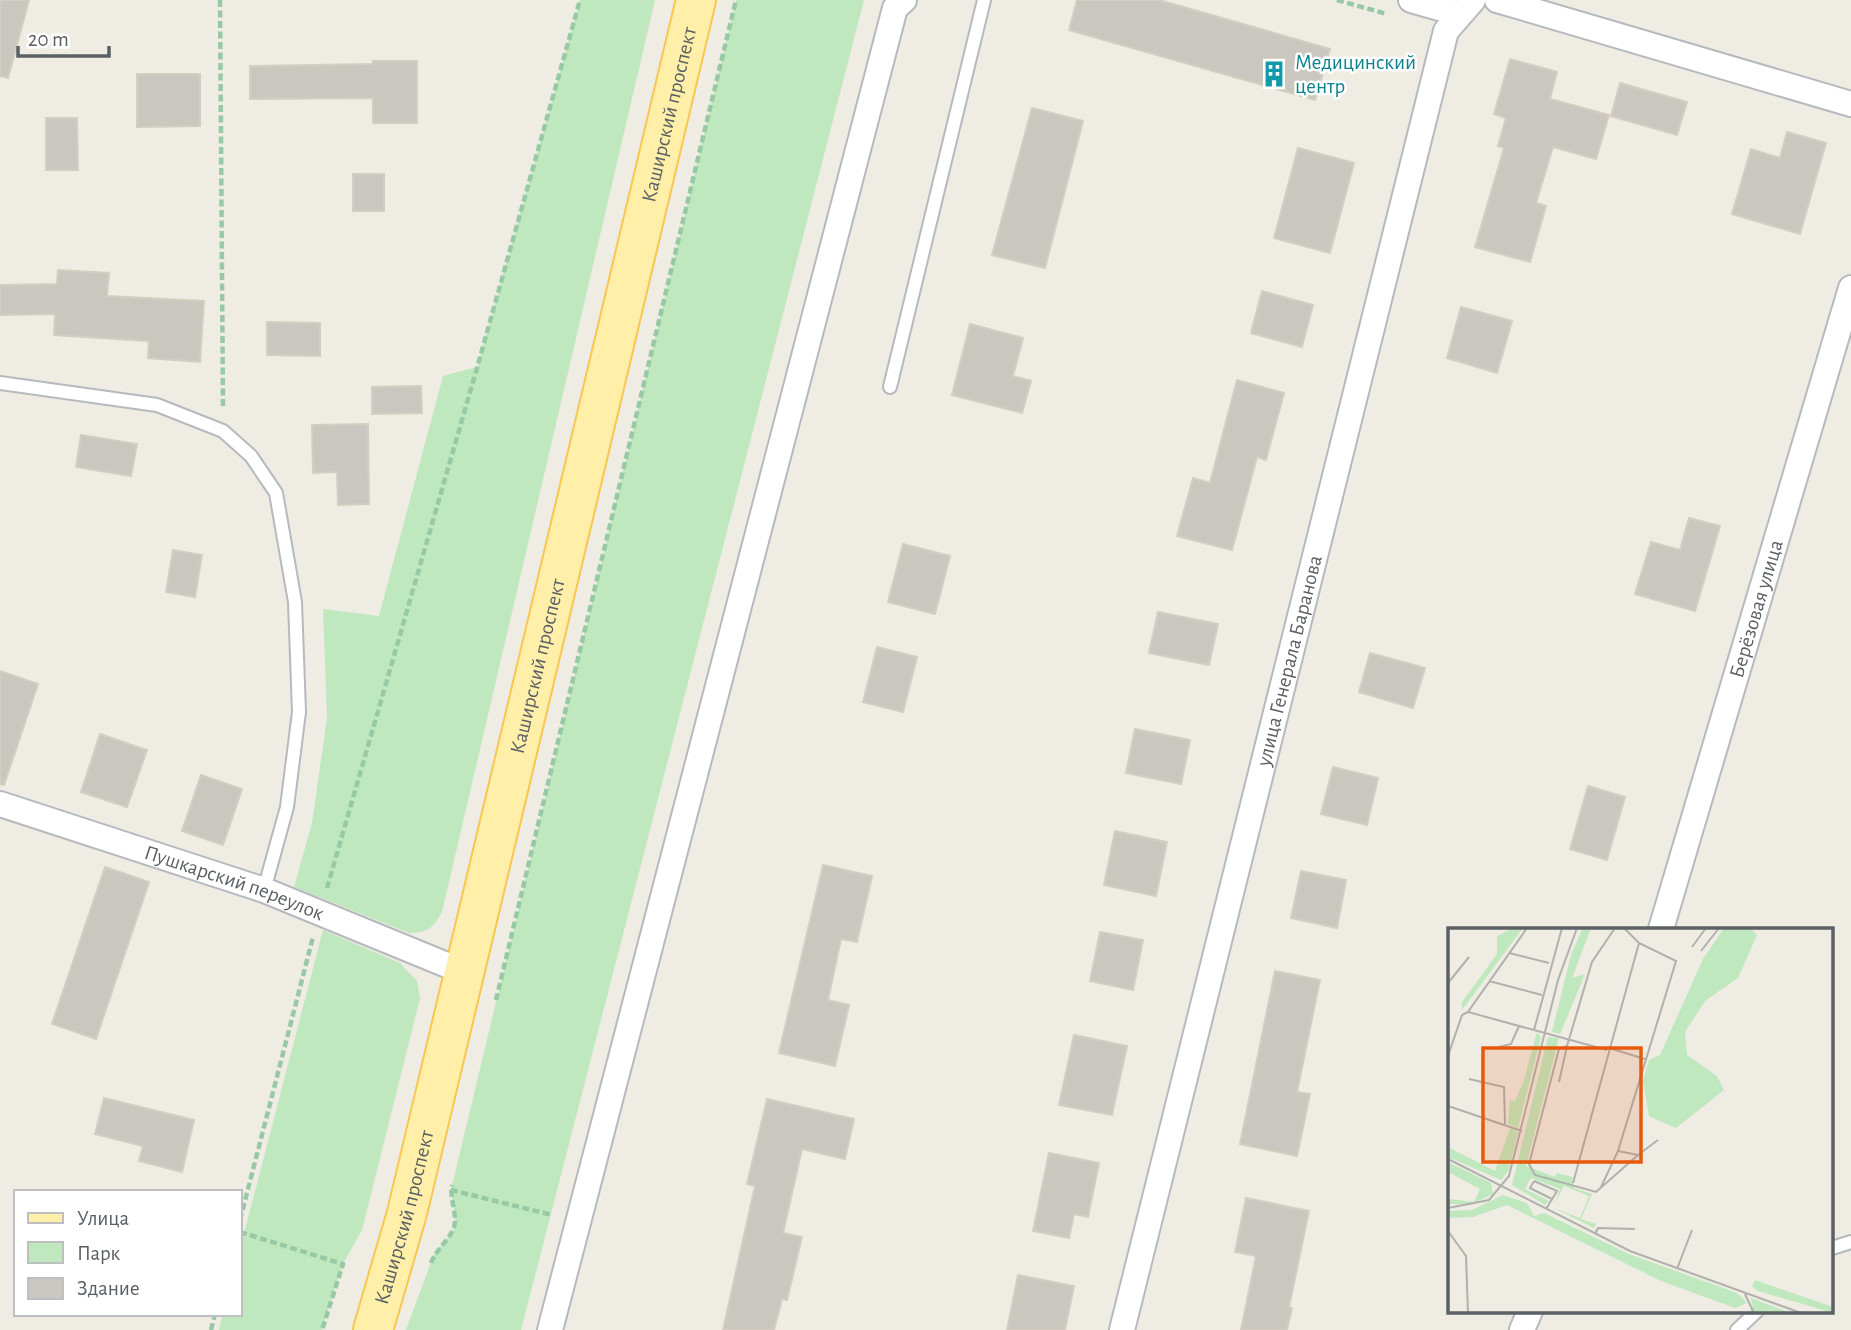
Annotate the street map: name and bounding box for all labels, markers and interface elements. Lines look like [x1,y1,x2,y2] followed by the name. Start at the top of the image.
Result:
[18,14,108,58] scale bar
[638,25,700,204] street label: Каширский проспект
[28,29,69,50] text: 20 m
[1295,52,1416,97] place label: Медицинский центр
[1259,59,1289,89] building icon: Медицинский центр
[1726,537,1787,680] street label: Берёзовая улица
[1253,553,1326,769] street label: улица Генерала Баранова
[507,576,569,756] street label: Каширский проспект
[142,842,327,924] street label: Пушкарский переулок
[1448,928,1834,1312] inset map
[371,1128,437,1307] street label: Каширский проспект
[14,1190,242,1316] legend
[77,1208,130,1229] text: Улица
[77,1243,121,1264] text: Парк
[77,1278,140,1299] text: Здание

